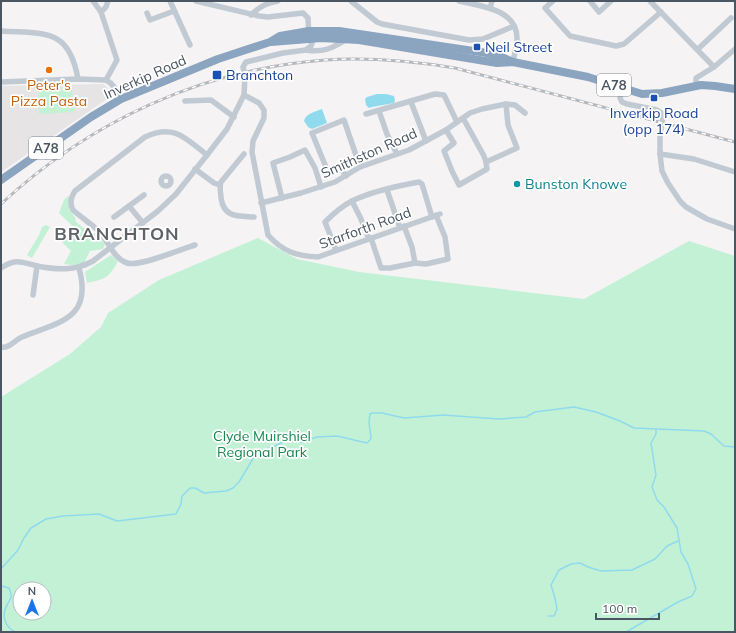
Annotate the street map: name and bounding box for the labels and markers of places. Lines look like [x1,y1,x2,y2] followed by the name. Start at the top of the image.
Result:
[485,38,552,56] place label: Neil Street
[472,42,482,52] marker: Neil Street
[44,65,54,75] marker: Peter's Pizza Pasta
[226,66,293,84] place label: Branchton
[211,69,223,81] marker: Branchton
[11,76,87,110] place label: Peter's Pizza Pasta
[649,93,659,103] marker: Inverkip Road (opp 174)
[610,104,698,138] place label: Inverkip Road (opp 174)
[525,175,627,193] place label: Bunston Knowe
[512,179,522,189] marker: Bunston Knowe

